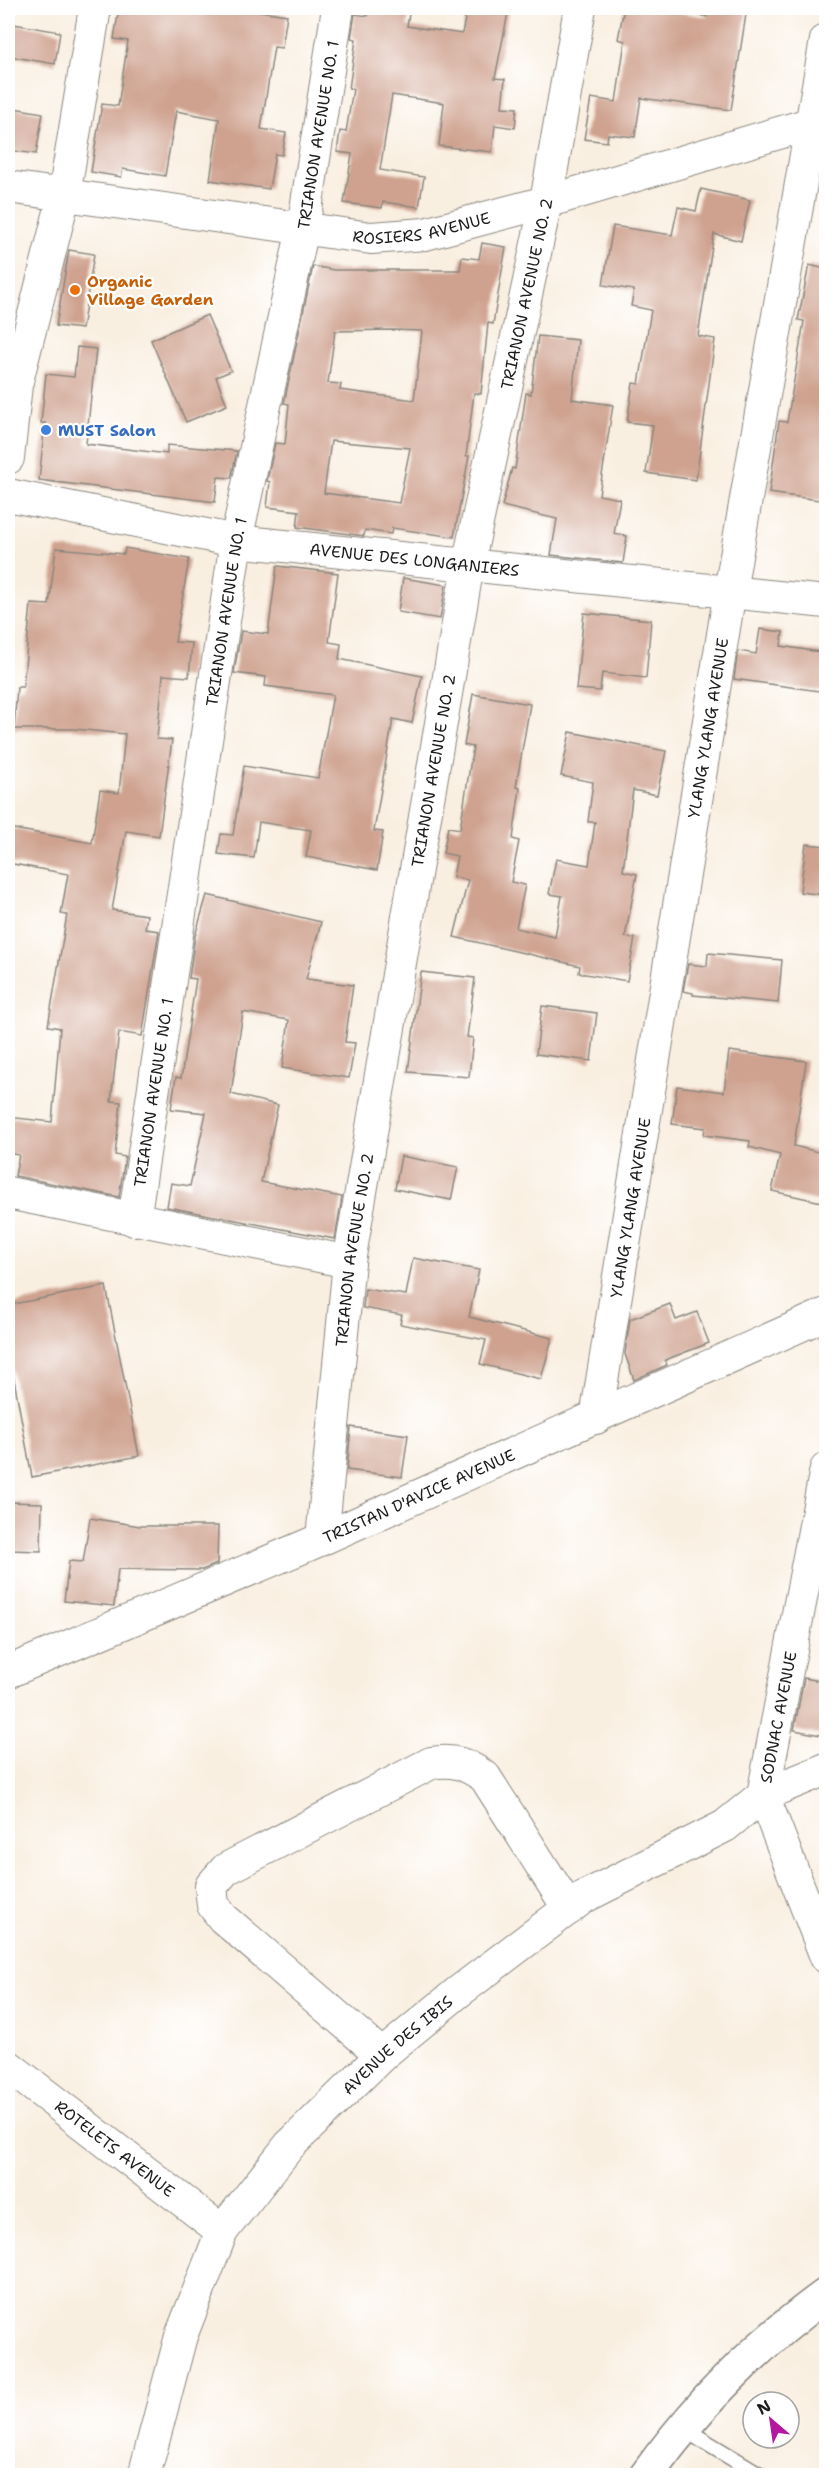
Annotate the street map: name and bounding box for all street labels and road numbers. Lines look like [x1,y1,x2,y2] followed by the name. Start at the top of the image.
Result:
[293,39,344,231] street label: TRIANON AVENUE NO. 1
[496,196,558,391] street label: TRIANON AVENUE NO. 2
[351,207,493,249] street label: ROSIERS AVENUE
[201,516,252,708] street label: TRIANON AVENUE NO. 1
[308,539,520,581] street label: AVENUE DES LONGANIERS
[683,636,733,820] street label: YLANG YLANG AVENUE
[407,673,460,868] street label: TRIANON AVENUE NO. 2
[129,997,178,1188] street label: TRIANON AVENUE NO. 1
[606,1116,656,1300] street label: YLANG YLANG AVENUE
[331,1152,378,1348] street label: TRIANON AVENUE NO. 2
[320,1444,518,1548] street label: TRISTAN D'AVICE AVENUE
[755,1649,802,1785] street label: SODNAC AVENUE
[338,1991,457,2099] street label: AVENUE DES IBIS
[50,2096,179,2202] street label: ROTELETS AVENUE

